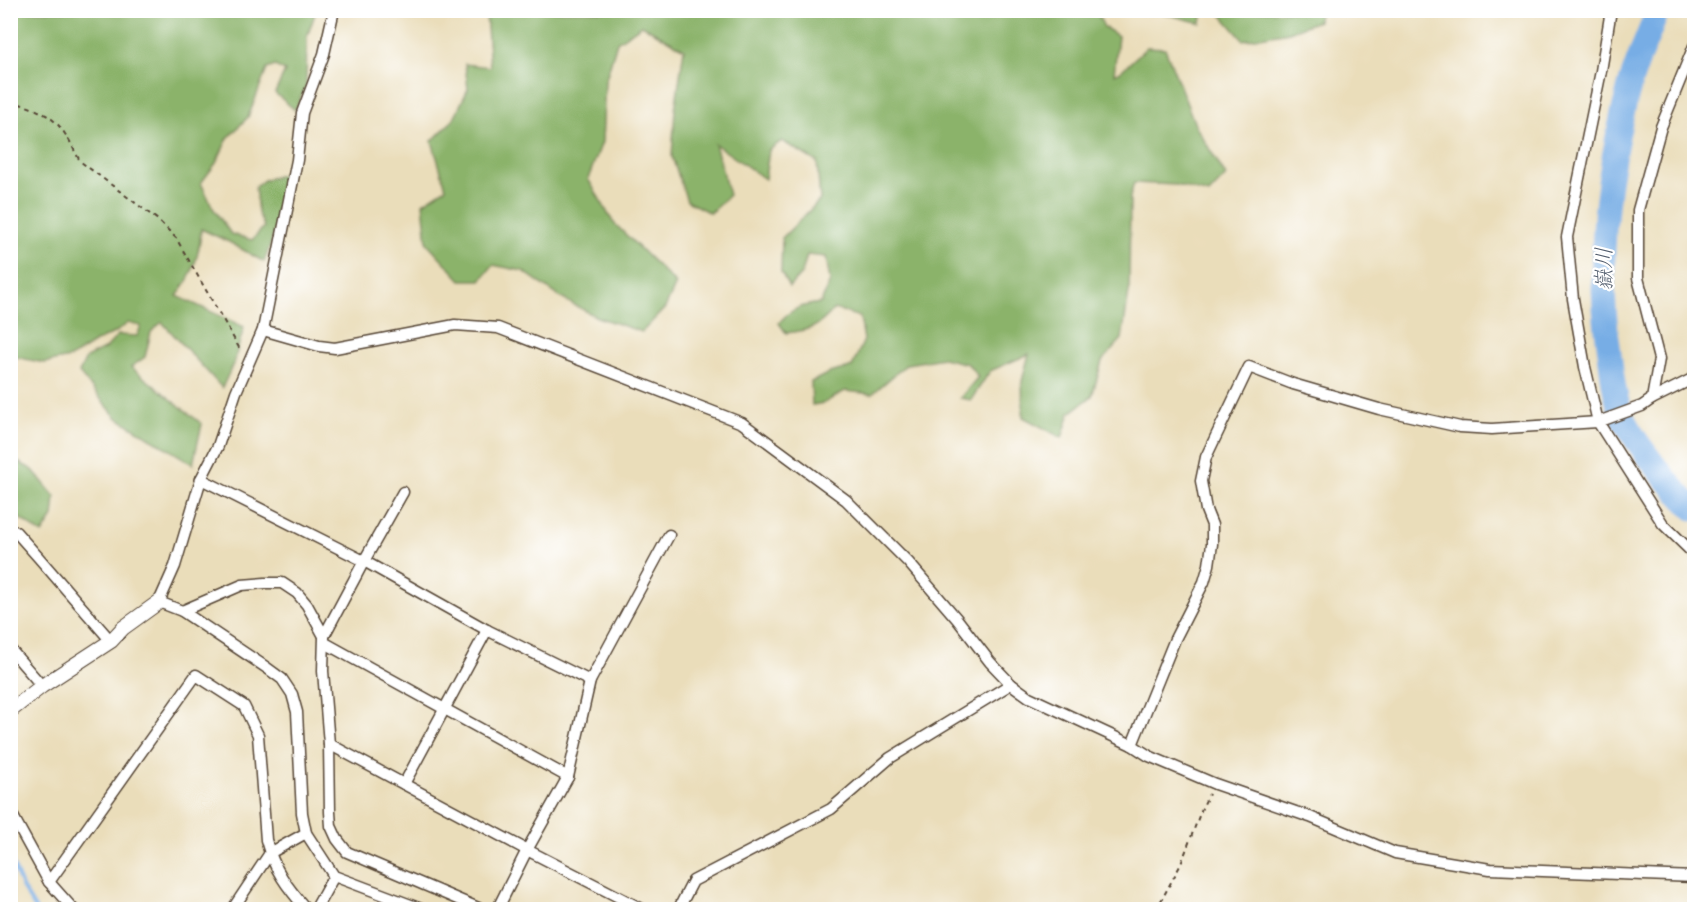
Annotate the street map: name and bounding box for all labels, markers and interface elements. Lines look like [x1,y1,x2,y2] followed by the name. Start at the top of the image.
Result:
[1591,247,1617,291] water label: 嶽川

